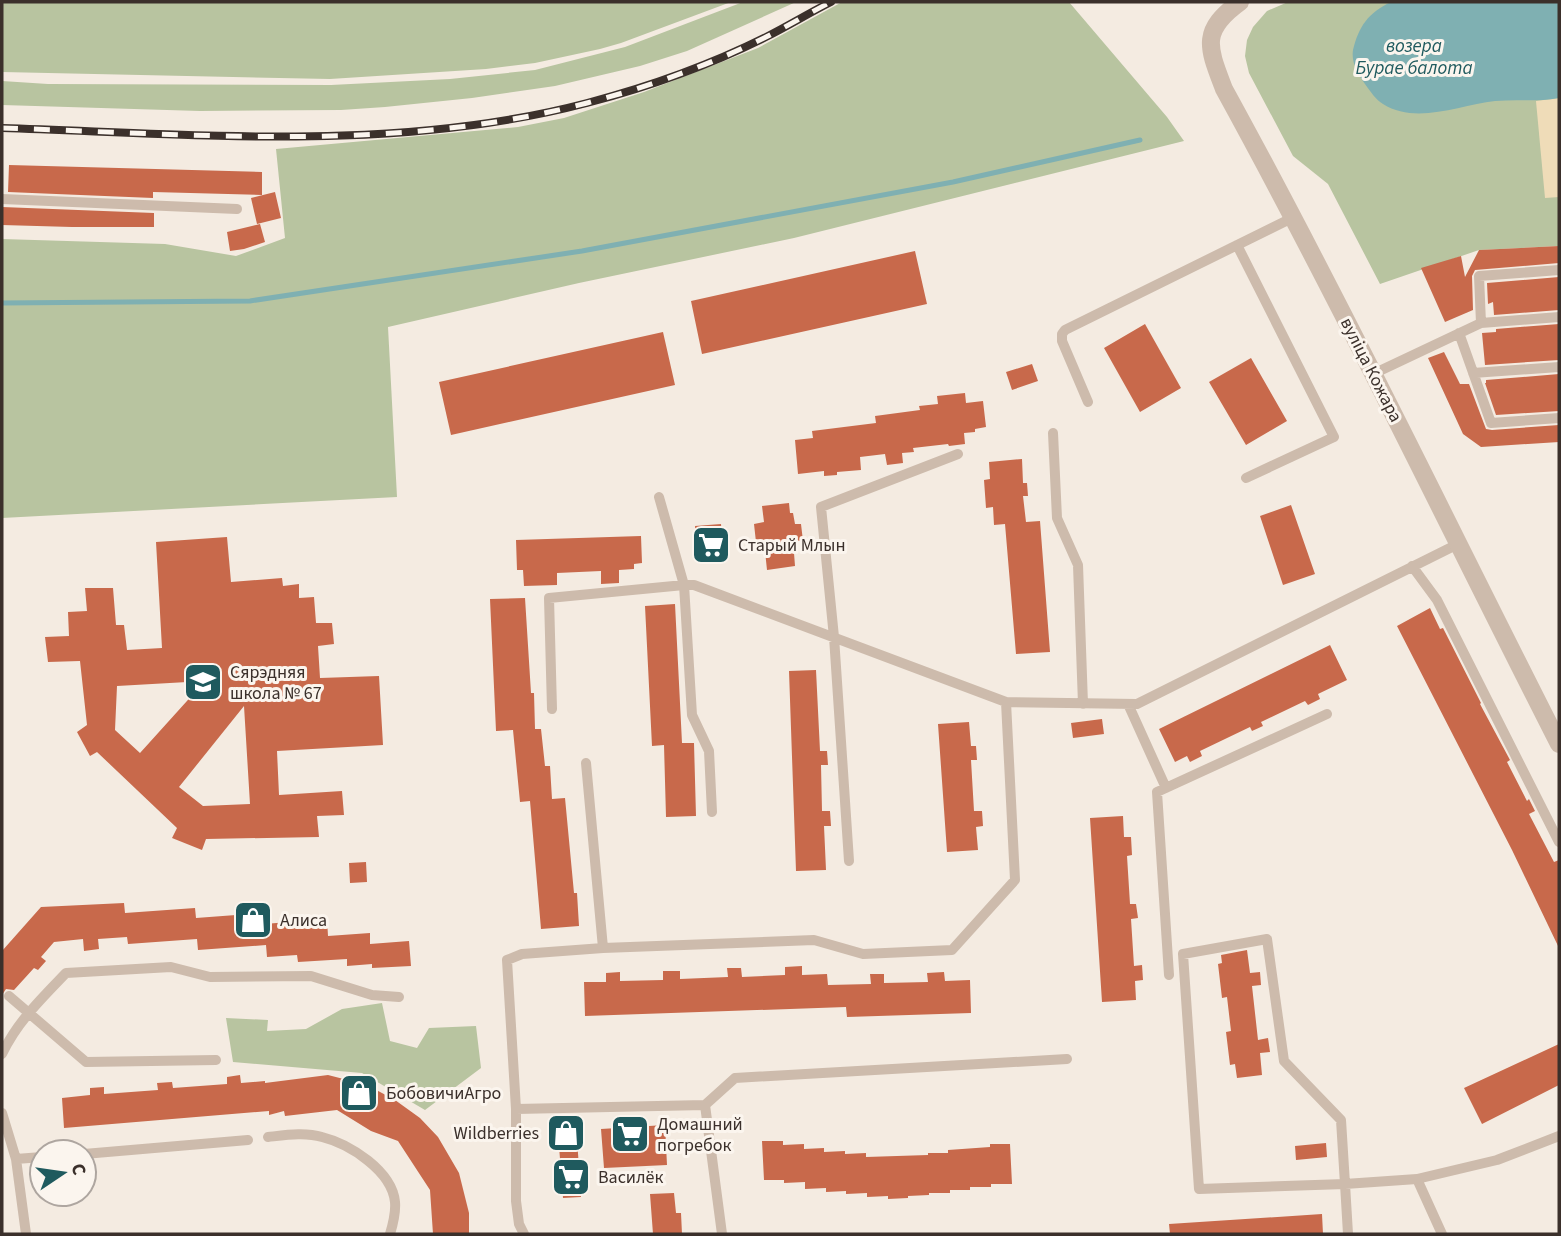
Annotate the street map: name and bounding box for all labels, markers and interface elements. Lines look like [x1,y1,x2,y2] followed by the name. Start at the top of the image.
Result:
[1355,33,1473,82] water label: возера Бурае балота
[1334,313,1408,427] street label: вуліца Кожара
[690,524,732,566] supermarket icon: Старый Млын
[738,533,846,558] place label: Старый Млын
[230,660,322,706] place label: Сярэдняя школа № 67
[182,661,224,703] school or university icon: Сярэдняя школа № 67
[232,899,274,941] shop icon: Алиса
[280,908,327,933] place label: Алиса
[338,1072,380,1114] shop icon: БобовичиАгро
[386,1081,501,1106] place label: БобовичиАгро
[545,1112,587,1154] shop icon: Wildberries
[657,1112,743,1158] place label: Домашний погребок
[609,1113,651,1155] supermarket icon: Домашний погребок
[454,1121,539,1146] place label: Wildberries
[28,1138,98,1208] north arrow
[550,1156,592,1198] supermarket icon: Василёк
[64,1161,93,1178] text: С
[598,1165,664,1190] place label: Василёк

